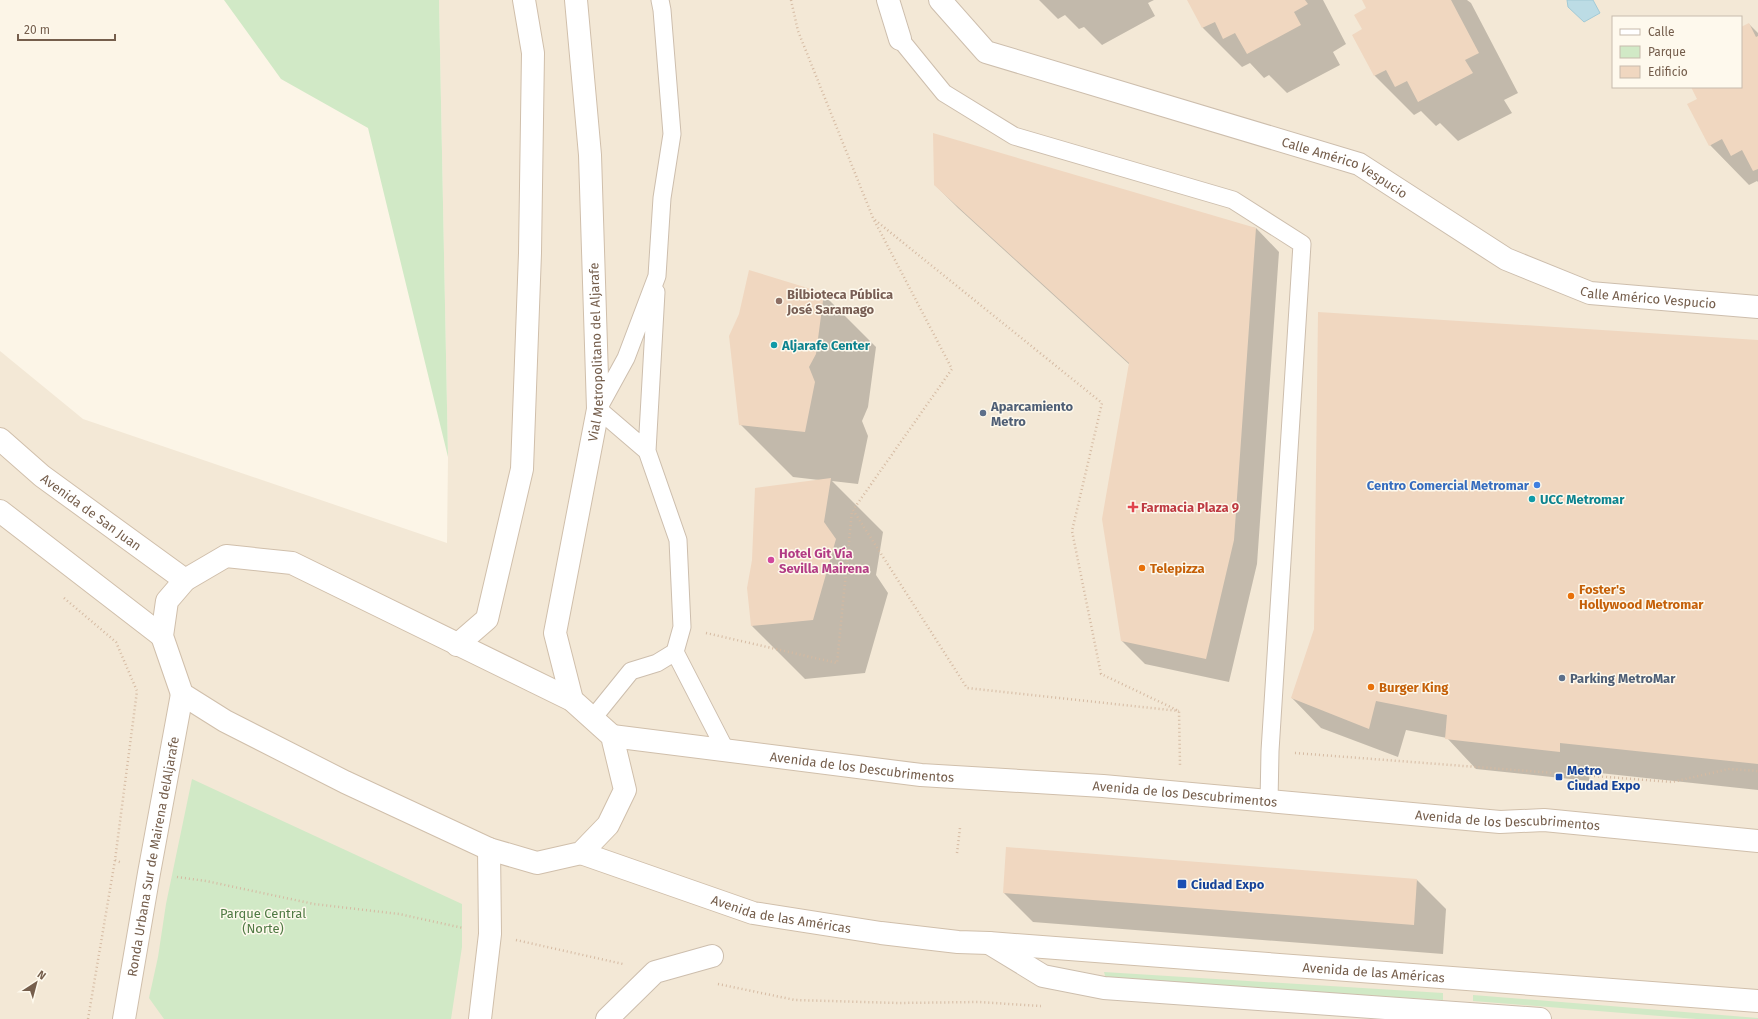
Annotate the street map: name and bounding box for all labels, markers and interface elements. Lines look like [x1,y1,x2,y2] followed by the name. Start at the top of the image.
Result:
[18,16,115,42] scale bar
[1612,16,1742,88] legend
[24,23,50,37] text: 20 m
[1648,25,1675,39] text: Calle
[1648,45,1686,59] text: Parque
[1648,65,1688,79] text: Edificio
[1280,134,1410,201] street label: Calle Américo Vespucio
[584,262,606,443] street label: Vial Metropolitano del Aljarafe
[1578,282,1717,311] street label: Calle Américo Vespucio
[786,287,893,317] place label: Bilbioteca Pública José Saramago
[774,296,784,306] marker: Bilbioteca Pública José Saramago
[781,338,871,353] place label: Aljarafe Center
[769,340,779,350] marker: Aljarafe Center
[990,399,1074,429] place label: Aparcamiento Metro
[978,408,988,418] marker: Aparcamiento Metro
[38,470,144,553] street label: Avenida de San Juan
[1367,478,1530,493] place label: Centro Comercial Metromar
[1532,480,1542,490] marker: Centro Comercial Metromar
[1540,492,1625,507] place label: UCC Metromar
[1527,494,1537,504] marker: UCC Metromar
[1141,500,1239,515] place label: Farmacia Plaza 9
[1128,502,1138,512] marker: Farmacia Plaza 9
[779,546,869,576] place label: Hotel Git Vía Sevilla Mairena
[766,555,776,565] marker: Hotel Git Vía Sevilla Mairena
[1150,561,1205,576] place label: Telepizza
[1137,563,1147,573] marker: Telepizza
[1579,582,1704,612] place label: Foster's Hollywood Metromar
[1566,591,1576,601] marker: Foster's Hollywood Metromar
[1570,671,1676,686] place label: Parking MetroMar
[1557,673,1567,683] marker: Parking MetroMar
[1379,680,1449,695] place label: Burger King
[1366,682,1376,692] marker: Burger King
[124,735,182,978] street label: Ronda Urbana Sur de Mairena delAljarafe
[769,749,955,784] street label: Avenida de los Descubrimentos
[1567,763,1641,793] place label: Metro Ciudad Expo
[1554,772,1564,782] marker: Metro Ciudad Expo
[1092,778,1278,809] street label: Avenida de los Descubrimentos
[1415,807,1601,833] street label: Avenida de los Descubrimentos
[1191,877,1265,892] place label: Ciudad Expo
[1176,878,1188,890] marker: Ciudad Expo
[709,892,852,936] street label: Avenida de las Américas
[220,906,306,936] park label: Parque Central (Norte)
[1302,959,1445,985] street label: Avenida de las Américas
[16,963,56,1003] north arrow
[35,968,48,983] text: N

